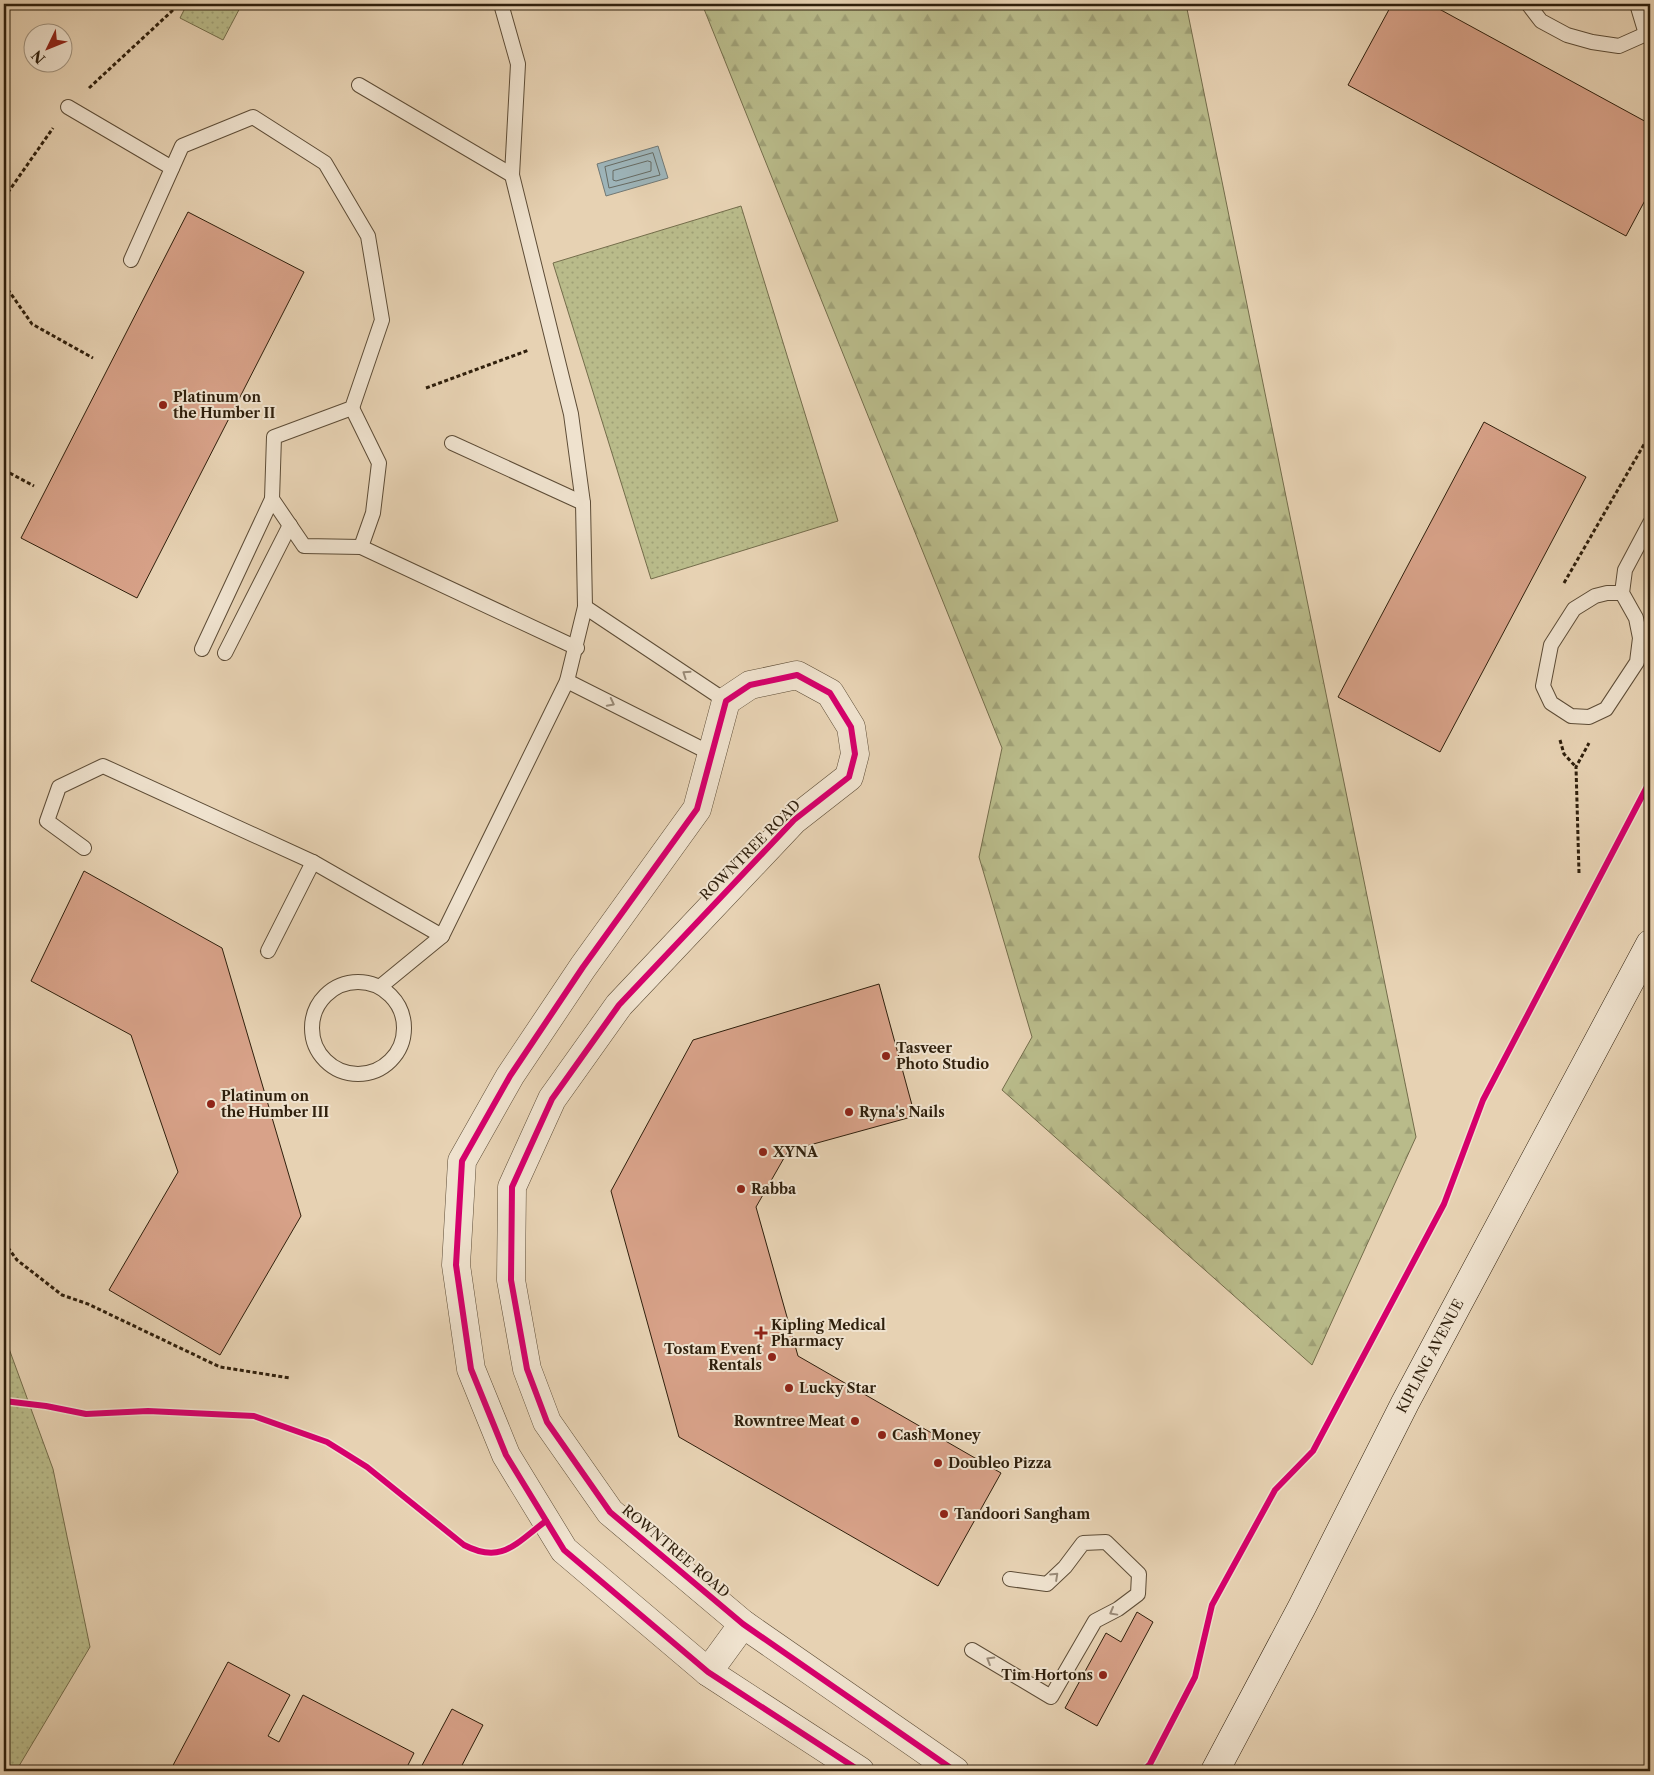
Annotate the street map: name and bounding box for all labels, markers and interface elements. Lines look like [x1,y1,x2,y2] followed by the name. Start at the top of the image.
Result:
[22,22,72,72] north arrow
[28,46,49,67] text: N
[173,388,275,422] place label: Platinum on the Humber II
[157,399,169,411] marker: Platinum on the Humber II
[682,671,691,680] one-way arrow
[606,697,615,707] one-way arrow
[696,796,804,904] street label: ROWNTREE ROAD
[896,1039,989,1073] place label: Tasveer Photo Studio
[880,1050,892,1062] marker: Tasveer Photo Studio
[221,1087,329,1121] place label: Platinum on the Humber III
[205,1098,217,1110] marker: Platinum on the Humber III
[859,1103,945,1121] place label: Ryna's Nails
[843,1106,855,1118] marker: Ryna's Nails
[772,1143,819,1161] place label: XYNA
[757,1146,769,1158] marker: XYNA
[751,1180,797,1198] place label: Rabba
[735,1183,747,1195] marker: Rabba
[1392,1296,1468,1416] street label: KIPLING AVENUE
[771,1316,886,1350] place label: Kipling Medical Pharmacy
[755,1327,767,1339] marker: Kipling Medical Pharmacy
[664,1340,762,1374] place label: Tostam Event Rentals
[766,1351,778,1363] marker: Tostam Event Rentals
[799,1379,876,1397] place label: Lucky Star
[783,1382,795,1394] marker: Lucky Star
[734,1412,845,1430] place label: Rowntree Meat
[849,1415,861,1427] marker: Rowntree Meat
[892,1426,981,1444] place label: Cash Money
[876,1429,888,1441] marker: Cash Money
[948,1454,1053,1472] place label: Doubleo Pizza
[932,1457,944,1469] marker: Doubleo Pizza
[619,1501,733,1601] street label: ROWNTREE ROAD
[954,1505,1090,1523] place label: Tandoori Sangham
[938,1508,950,1520] marker: Tandoori Sangham
[1050,1573,1059,1582] one-way arrow
[1109,1605,1118,1615] one-way arrow
[986,1657,995,1667] one-way arrow
[1001,1666,1093,1684] place label: Tim Hortons
[1097,1669,1109,1681] marker: Tim Hortons

